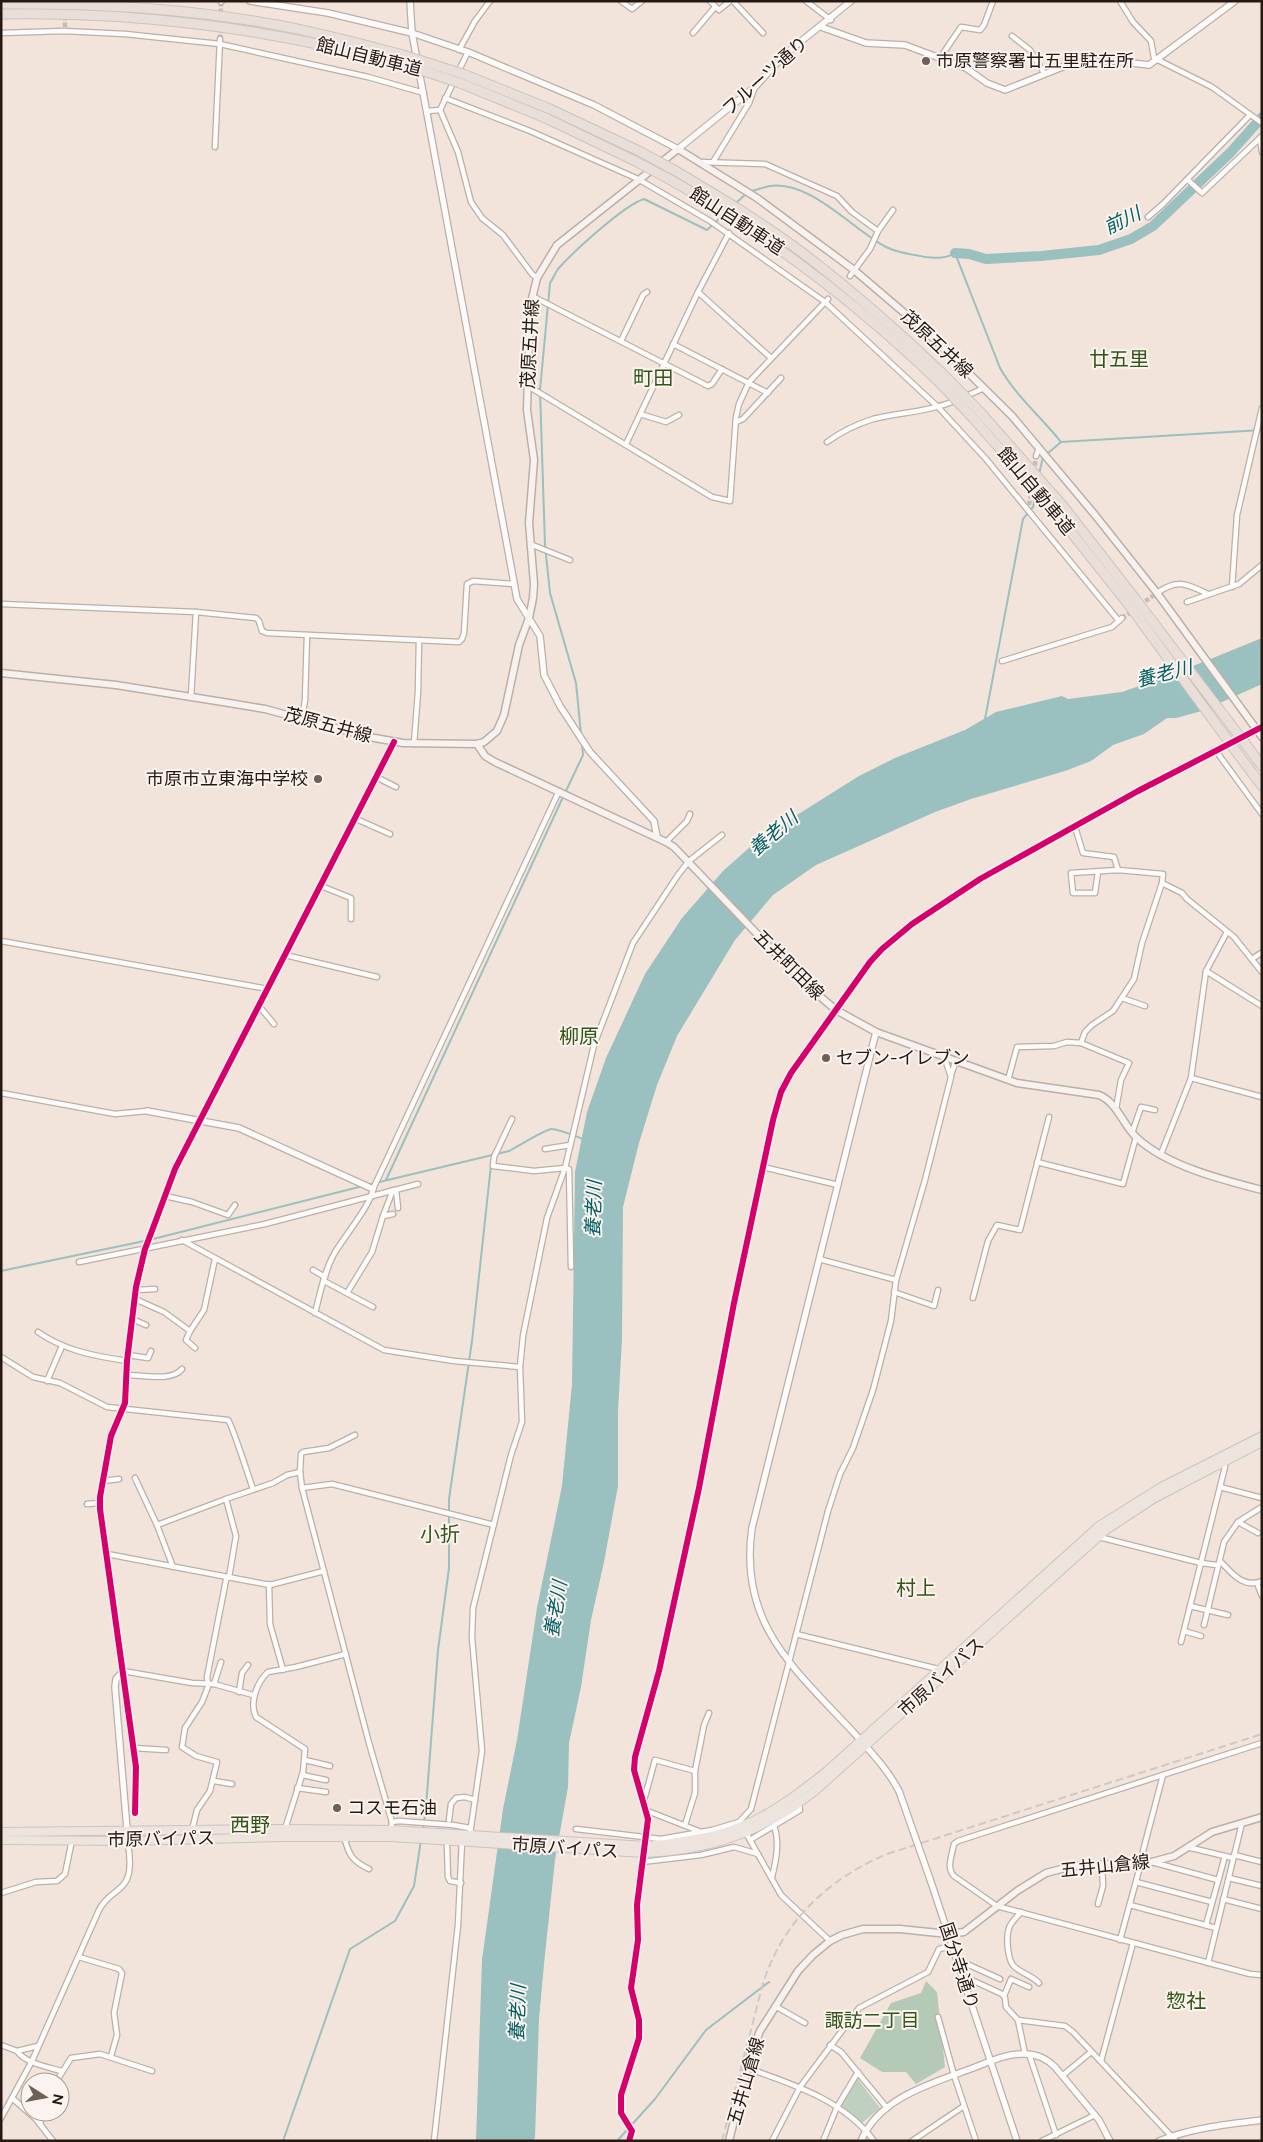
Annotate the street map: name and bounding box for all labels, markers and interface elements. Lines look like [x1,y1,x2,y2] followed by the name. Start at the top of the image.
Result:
[718,32,812,120] street label: フルーツ通り
[314,33,424,81] street label: 館山自動車道
[936,50,1134,72] place label: 市原警察署廿五里駐在所
[920,55,932,67] marker: 市原警察署廿五里駐在所
[686,182,788,260] street label: 館山自動車道
[1100,201,1146,239] water label: 前川
[517,298,543,390] street label: 茂原五井線
[897,305,977,383] street label: 茂原五井線
[1089,347,1149,371] district label: 廿五里
[633,366,673,390] district label: 町田
[993,443,1079,539] street label: 館山自動車道
[1134,655,1196,692] water label: 養老川
[282,703,374,747] street label: 茂原五井線
[146,768,308,790] place label: 市原市立東海中学校
[312,773,324,785] marker: 市原市立東海中学校
[744,805,804,861] water label: 養老川
[749,925,829,1005] street label: 五井町田線
[559,1024,599,1048] district label: 柳原
[836,1047,970,1069] place label: セブン-イレブン
[820,1052,832,1064] marker: セブン-イレブン
[581,1178,606,1238] water label: 養老川
[420,1522,460,1546] district label: 小折
[896,1576,936,1600] district label: 村上
[540,1577,572,1639] water label: 養老川
[894,1633,988,1721] street label: 市原バイパス
[347,1797,437,1819] place label: コスモ石油
[331,1802,343,1814] marker: コスモ石油
[230,1813,270,1837] district label: 西野
[107,1827,215,1851] street label: 市原バイパス
[511,1833,619,1863] street label: 市原バイパス
[1059,1850,1151,1882] street label: 五井山倉線
[935,1920,983,2012] street label: 国分寺通り
[505,1982,530,2042] water label: 養老川
[1166,1989,1206,2013] district label: 惣社
[824,2009,920,2032] district label: 諏訪二丁目
[723,2035,769,2127] street label: 五井山倉線
[20,2072,70,2122] north arrow
[48,2092,67,2106] text: N

